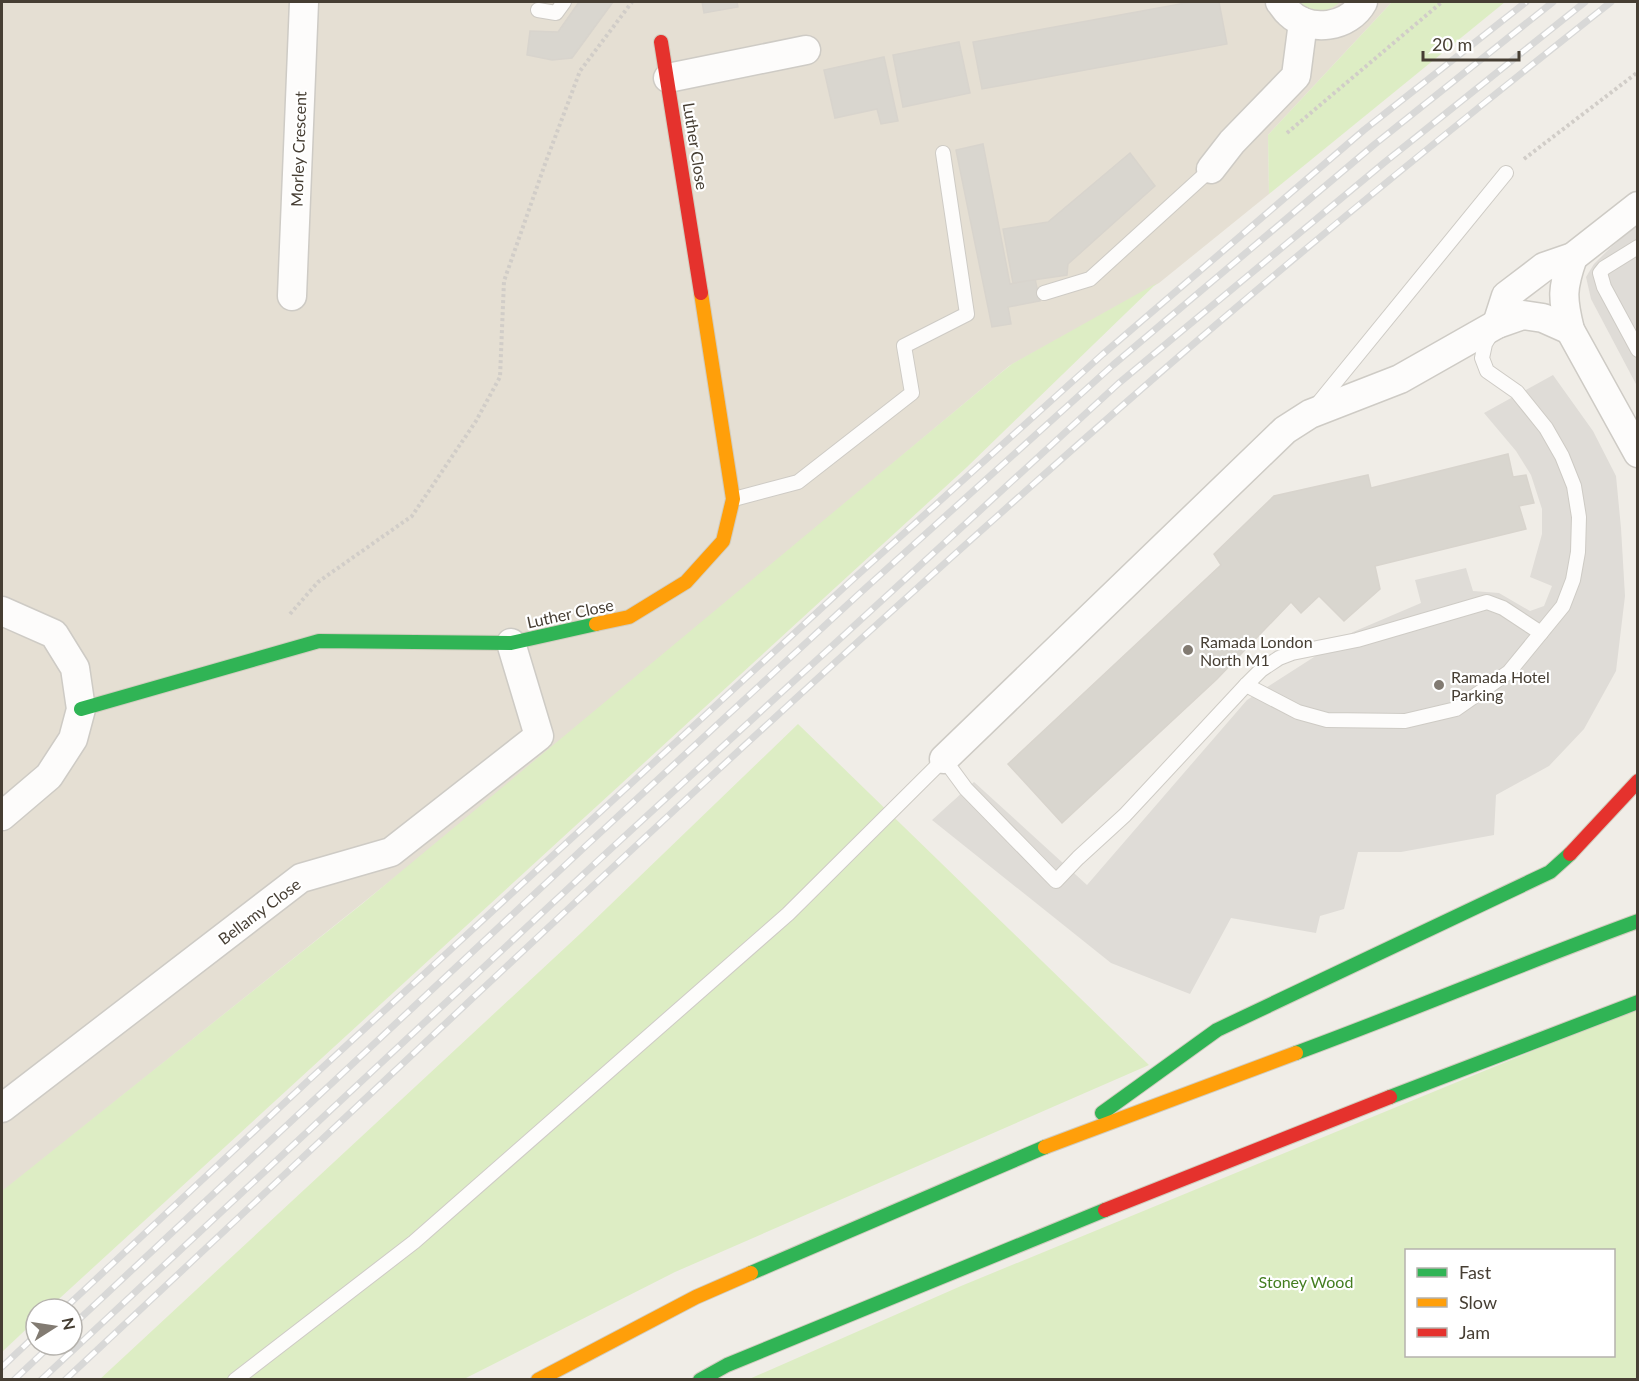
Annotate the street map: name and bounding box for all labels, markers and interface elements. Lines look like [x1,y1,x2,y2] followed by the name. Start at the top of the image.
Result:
[1423,24,1519,62] scale bar
[1432,33,1472,55] text: 20 m
[286,91,310,207] street label: Morley Crescent
[680,101,712,191] street label: Luther Close
[525,595,615,631] street label: Luther Close
[1200,632,1313,669] place label: Ramada London North M1
[1181,643,1195,657] marker: Ramada London North M1
[1451,667,1550,704] place label: Ramada Hotel Parking
[1432,678,1446,692] marker: Ramada Hotel Parking
[214,874,304,948] street label: Bellamy Close
[1405,1249,1615,1357] legend
[1459,1261,1492,1283] text: Fast
[1259,1272,1353,1291] park label: Stoney Wood
[1459,1291,1497,1313] text: Slow
[24,1297,84,1357] north arrow
[59,1316,80,1332] text: N
[1459,1321,1490,1343] text: Jam

